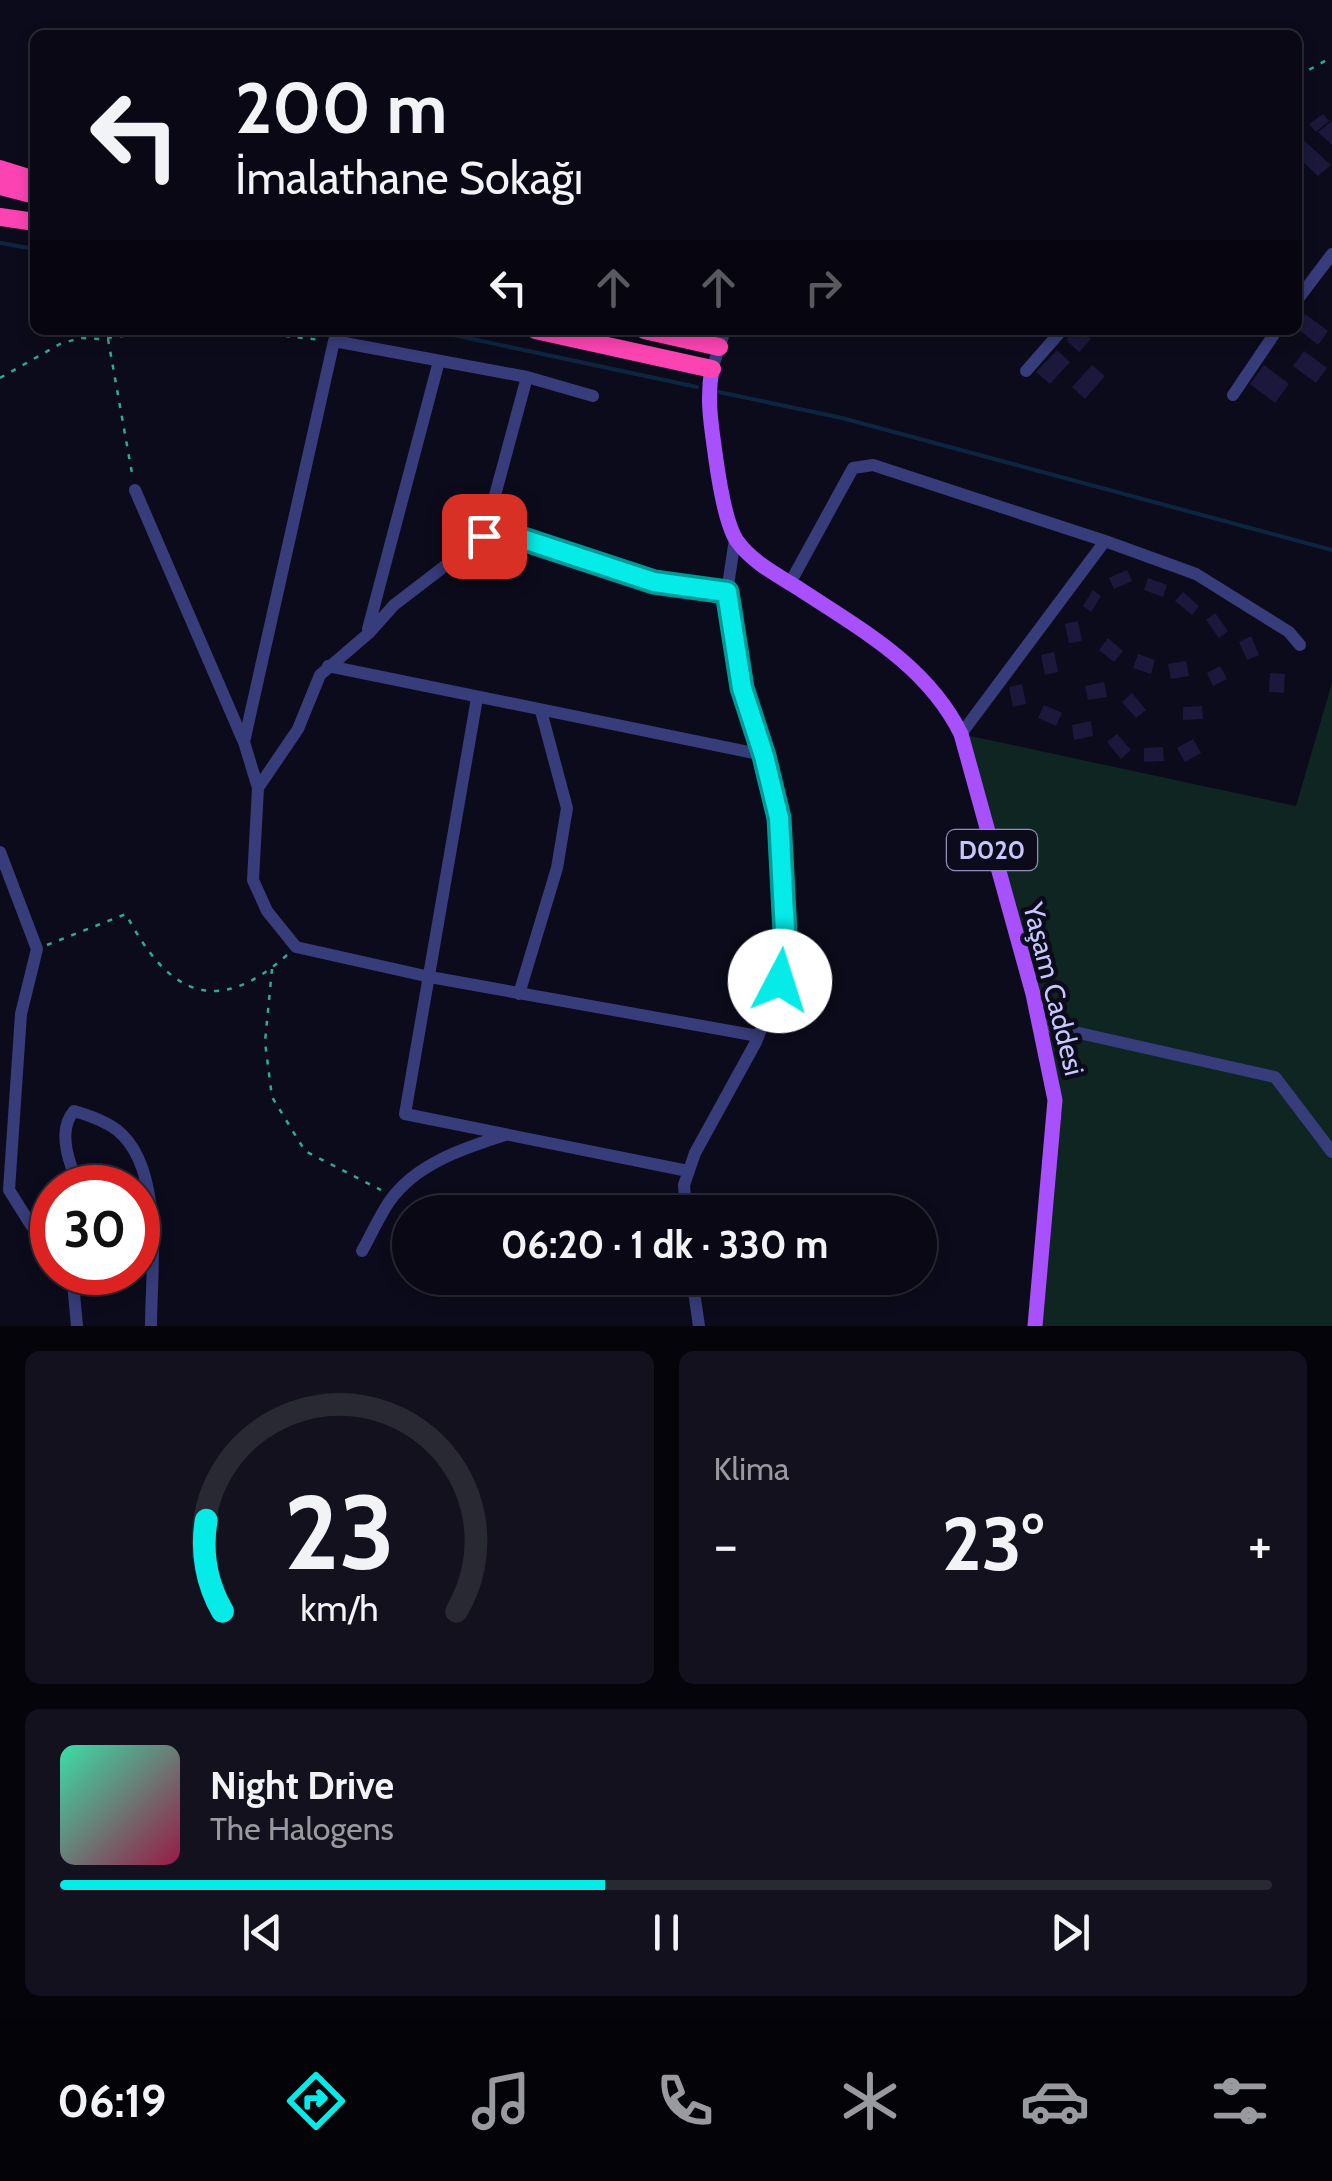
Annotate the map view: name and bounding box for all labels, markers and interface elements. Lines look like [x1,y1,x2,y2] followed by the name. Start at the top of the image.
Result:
[235,65,447,151] text: 200 m
[70,70,200,200] icon: left
[235,151,583,205] text: İmalathane Sokağı
[481,260,536,315] icon: left
[586,260,641,315] icon: ahead
[691,260,746,315] icon: ahead
[796,260,851,315] icon: right
[442,494,527,579] pin
[457,509,512,564] icon: arrive
[947,830,1037,870] road number: D020
[1016,898,1092,1079] street label: Yaşam Caddesi
[728,929,832,1033] position arrow
[30,1165,160,1295] speed limit sign: 30
[501,1221,828,1268] text: 06:20 · 1 dk · 330 m
[714,1449,789,1488] text: Klima
[284,1469,395,1595] text: 23
[942,1498,1044,1589] text: 23°
[714,1511,738,1578] text: −
[1248,1511,1272,1578] text: +
[300,1587,378,1630] text: km/h
[210,1762,394,1809] text: Night Drive
[210,1809,394,1848] text: The Halogens
[235,1905,290,1960] icon: previous
[639,1905,694,1960] icon: pause
[1043,1905,1098,1960] icon: next
[281,2066,351,2136] icon: directions
[466,2066,536,2136] icon: music
[650,2066,720,2136] icon: phone
[835,2066,905,2136] icon: climate
[1020,2066,1090,2136] icon: car
[1205,2066,1275,2136] icon: filters
[57,2074,166,2128] text: 06:19

